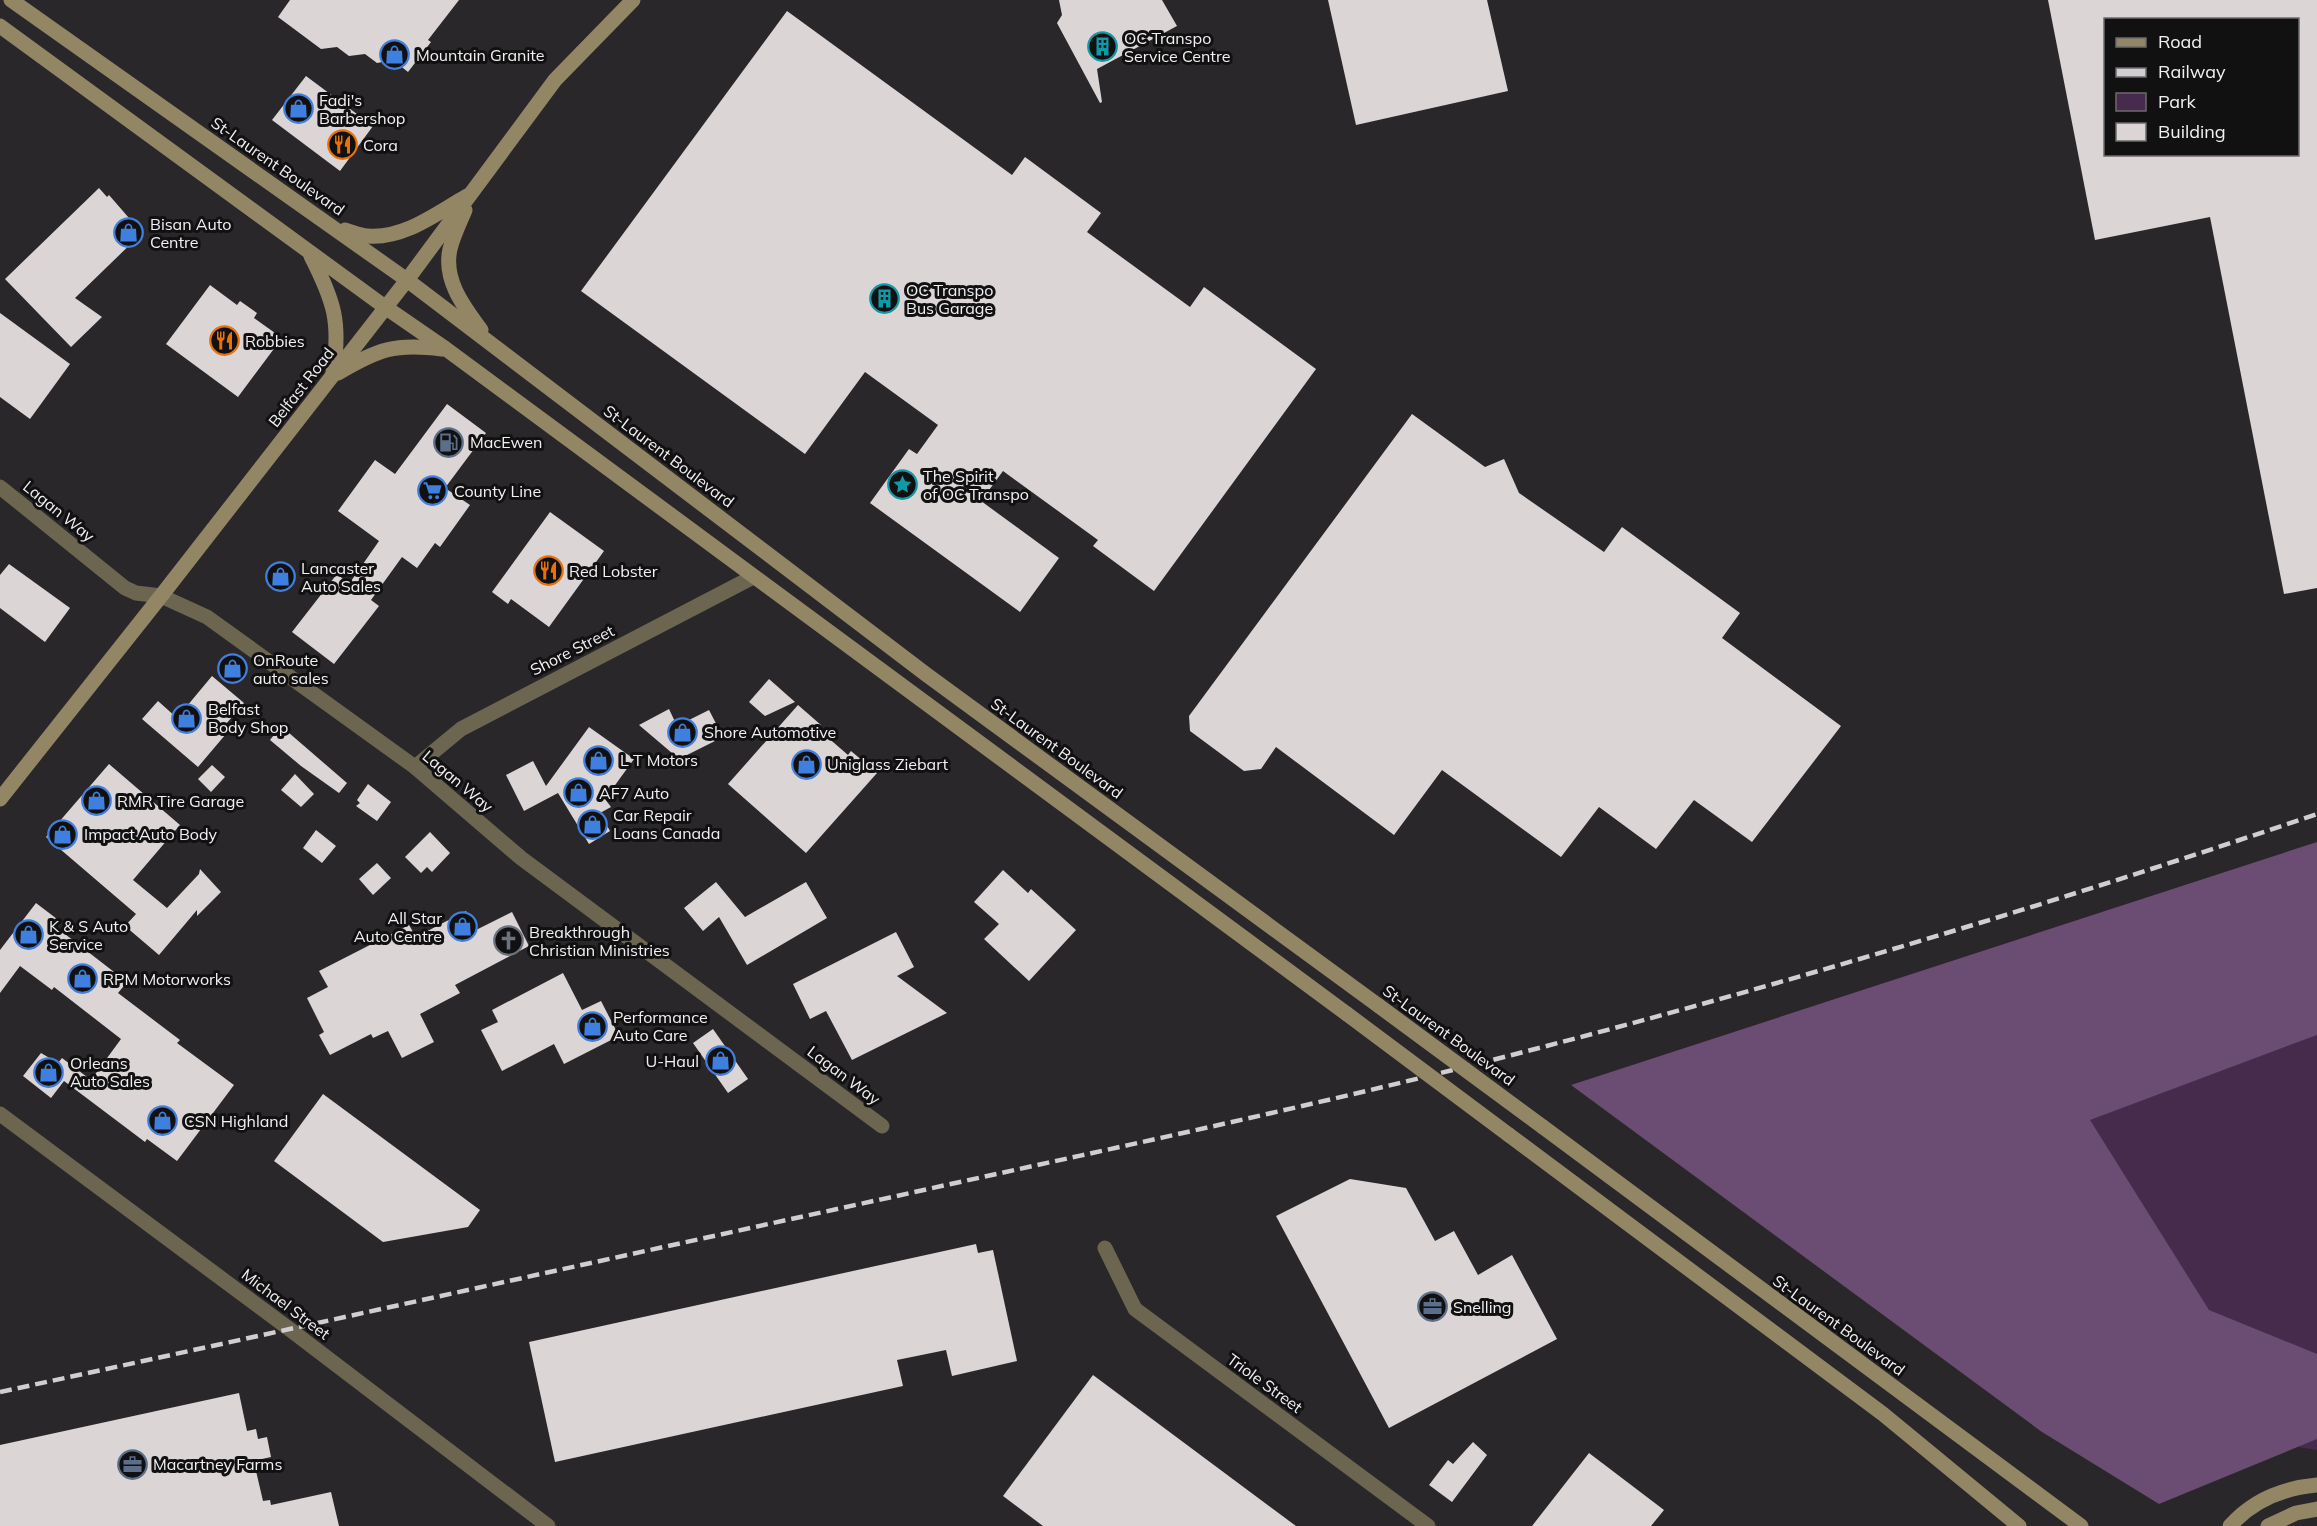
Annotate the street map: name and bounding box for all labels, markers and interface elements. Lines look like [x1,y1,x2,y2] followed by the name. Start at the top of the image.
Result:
[2104,18,2299,156] legend
[1124,28,1230,66] place label: OC Transpo Service Centre
[2158,30,2202,53] text: Road
[1087,31,1119,63] building icon: OC Transpo Service Centre
[379,39,411,71] shop icon: Mountain Granite
[416,45,544,65] place label: Mountain Granite
[2158,60,2226,83] text: Railway
[319,90,405,128] place label: Fadi's Barbershop
[2158,90,2197,113] text: Park
[282,93,314,125] shop icon: Fadi's Barbershop
[207,112,349,220] street label: St-Laurent Boulevard
[2158,120,2226,143] text: Building
[326,129,358,161] restaurant icon: Cora
[363,135,398,155] place label: Cora
[150,214,231,252] place label: Bisan Auto Centre
[113,217,145,249] shop icon: Bisan Auto Centre
[906,280,993,318] place label: OC Transpo Bus Garage
[869,283,901,315] building icon: OC Transpo Bus Garage
[208,325,240,357] restaurant icon: Robbies
[245,331,305,351] place label: Robbies
[264,343,338,431] street label: Belfast Road
[600,400,738,512] street label: St-Laurent Boulevard
[433,426,465,458] fuel station icon: MacEwen
[470,432,542,452] place label: MacEwen
[923,466,1029,504] place label: The Spirit of OC Transpo
[886,469,918,501] place icon: The Spirit of OC Transpo
[417,475,449,507] supermarket icon: County Line
[19,476,99,546] street label: Lagan Way
[454,481,541,501] place label: County Line
[532,555,564,587] restaurant icon: Red Lobster
[301,558,381,596] place label: Lancaster Auto Sales
[264,561,296,593] shop icon: Lancaster Auto Sales
[569,561,658,581] place label: Red Lobster
[527,620,618,680] street label: Shore Street
[253,650,329,688] place label: OnRoute auto sales
[216,653,248,685] shop icon: OnRoute auto sales
[987,693,1127,803] street label: St-Laurent Boulevard
[208,699,288,737] place label: Belfast Body Shop
[171,702,203,734] shop icon: Belfast Body Shop
[667,716,699,748] shop icon: Shore Automotive
[704,722,836,742] place label: Shore Automotive
[583,744,615,776] shop icon: L T Motors
[419,746,498,817] street label: Lagan Way
[790,748,822,780] shop icon: Uniglass Ziebart
[620,750,698,770] place label: L T Motors
[827,754,948,774] place label: Uniglass Ziebart
[562,777,594,809] shop icon: AF7 Auto
[599,783,669,803] place label: AF7 Auto
[80,785,112,817] shop icon: RMR Tire Garage
[117,791,244,811] place label: RMR Tire Garage
[613,805,720,843] place label: Car Repair Loans Canada
[576,808,608,840] shop icon: Car Repair Loans Canada
[47,818,79,850] shop icon: Impact Auto Body
[84,824,218,844] place label: Impact Auto Body
[354,908,442,946] place label: All Star Auto Centre
[447,911,479,943] shop icon: All Star Auto Centre
[49,916,128,954] place label: K & S Auto Service
[12,919,44,951] shop icon: K & S Auto Service
[529,922,670,960] place label: Breakthrough Christian Ministries
[492,925,524,957] church icon: Breakthrough Christian Ministries
[66,963,98,995] shop icon: RPM Motorworks
[103,969,231,989] place label: RPM Motorworks
[1379,980,1519,1090] street label: St-Laurent Boulevard
[613,1007,708,1045] place label: Performance Auto Care
[576,1010,608,1042] shop icon: Performance Auto Care
[804,1041,885,1109] street label: Lagan Way
[704,1045,736,1077] shop icon: U-Haul
[646,1051,699,1071] place label: U-Haul
[70,1053,150,1091] place label: Orleans Auto Sales
[33,1056,65,1088] shop icon: Orleans Auto Sales
[147,1105,179,1137] shop icon: CSN Highland
[184,1111,288,1131] place label: CSN Highland
[238,1264,334,1344] street label: Michael Street
[1769,1270,1909,1380] street label: St-Laurent Boulevard
[1416,1291,1448,1323] office icon: Snelling
[1453,1297,1512,1317] place label: Snelling
[1223,1349,1307,1417] street label: Triole Street
[116,1448,148,1480] office icon: Macartney Farms
[153,1454,282,1474] place label: Macartney Farms

